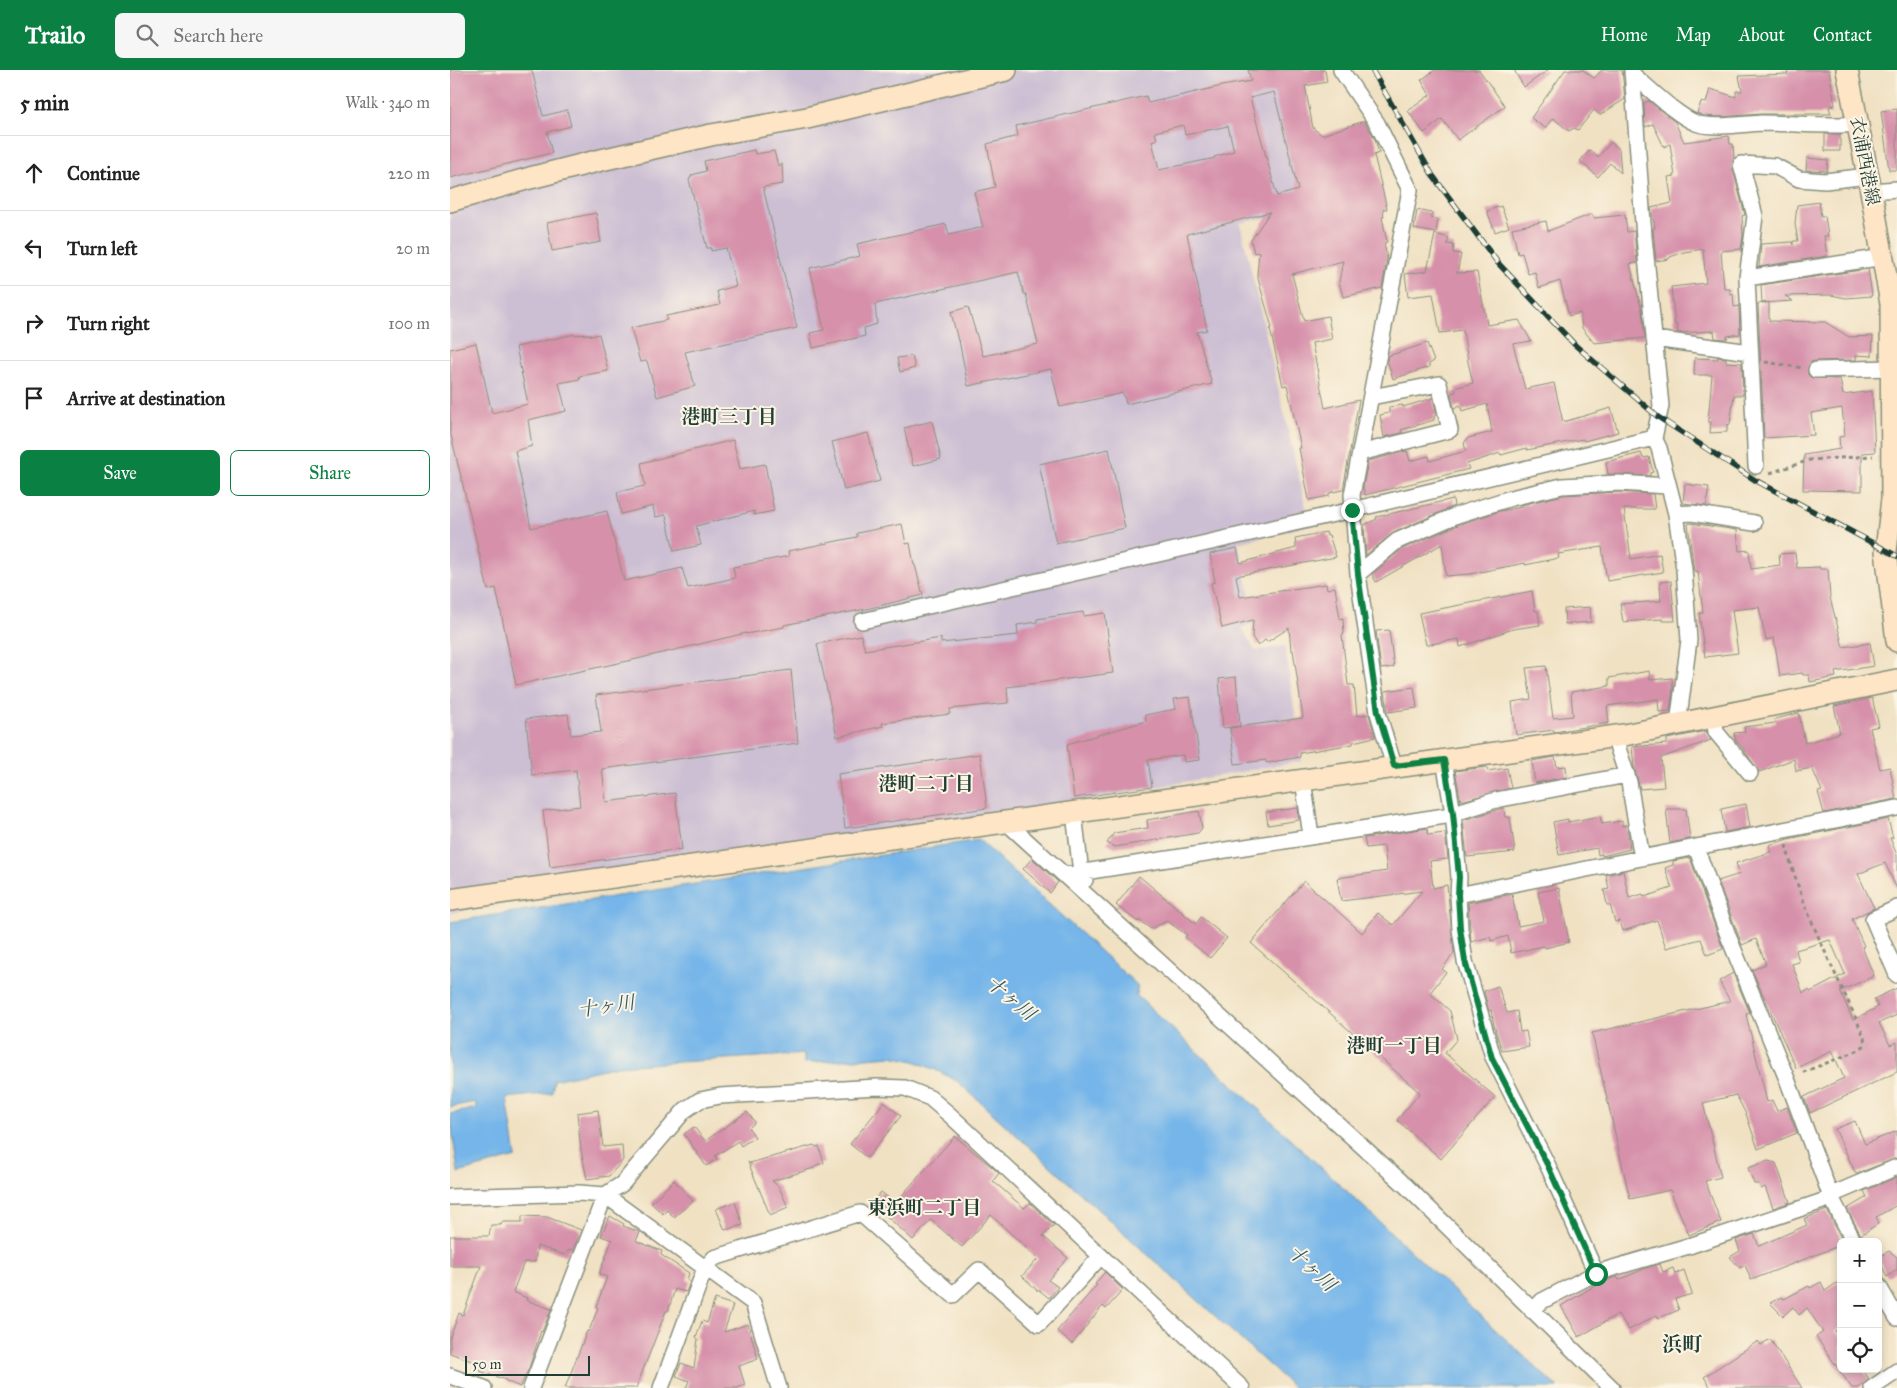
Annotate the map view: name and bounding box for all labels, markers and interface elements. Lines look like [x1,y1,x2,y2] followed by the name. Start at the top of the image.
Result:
[115,13,465,58] search box
[25,20,85,50] text: Trailo
[133,21,161,49] icon: search
[173,24,263,47] text: Search here
[1601,24,1648,46] text: Home
[1676,24,1711,46] text: Map
[1739,24,1785,46] text: About
[1813,24,1872,46] text: Contact
[20,90,69,116] text: 5 min
[345,93,430,112] text: Walk · 340 m
[1846,115,1884,207] street label: 衣浦西港線
[20,159,48,187] icon: ahead
[67,162,140,185] text: Continue
[388,164,430,183] text: 220 m
[20,234,48,262] icon: left
[67,237,137,260] text: Turn left
[396,239,430,258] text: 20 m
[20,309,48,337] icon: right
[67,312,150,335] text: Turn right
[388,314,430,333] text: 100 m
[20,384,48,412] icon: arrive
[67,387,225,410] text: Arrive at destination
[681,405,777,428] district label: 港町三丁目
[20,450,220,496] button: Save
[230,450,430,496] button: Share
[1341,499,1364,522] route end
[878,772,974,795] district label: 港町二丁目
[982,971,1042,1026] water label: 十ヶ川
[576,990,638,1021] water label: 十ヶ川
[1346,1034,1442,1057] district label: 港町一丁目
[867,1196,981,1219] district label: 東浜町二丁目
[1837,1238,1882,1373] map controls
[1837,1238,1882,1283] button: +
[1283,1240,1342,1297] water label: 十ヶ川
[1585,1263,1608,1286] route start
[1837,1283,1882,1328] button: −
[1837,1328,1882,1373] button: locate
[1662,1332,1703,1356] district label: 浜町
[465,1353,590,1376] scale bar
[472,1356,501,1373] text: 50 m

